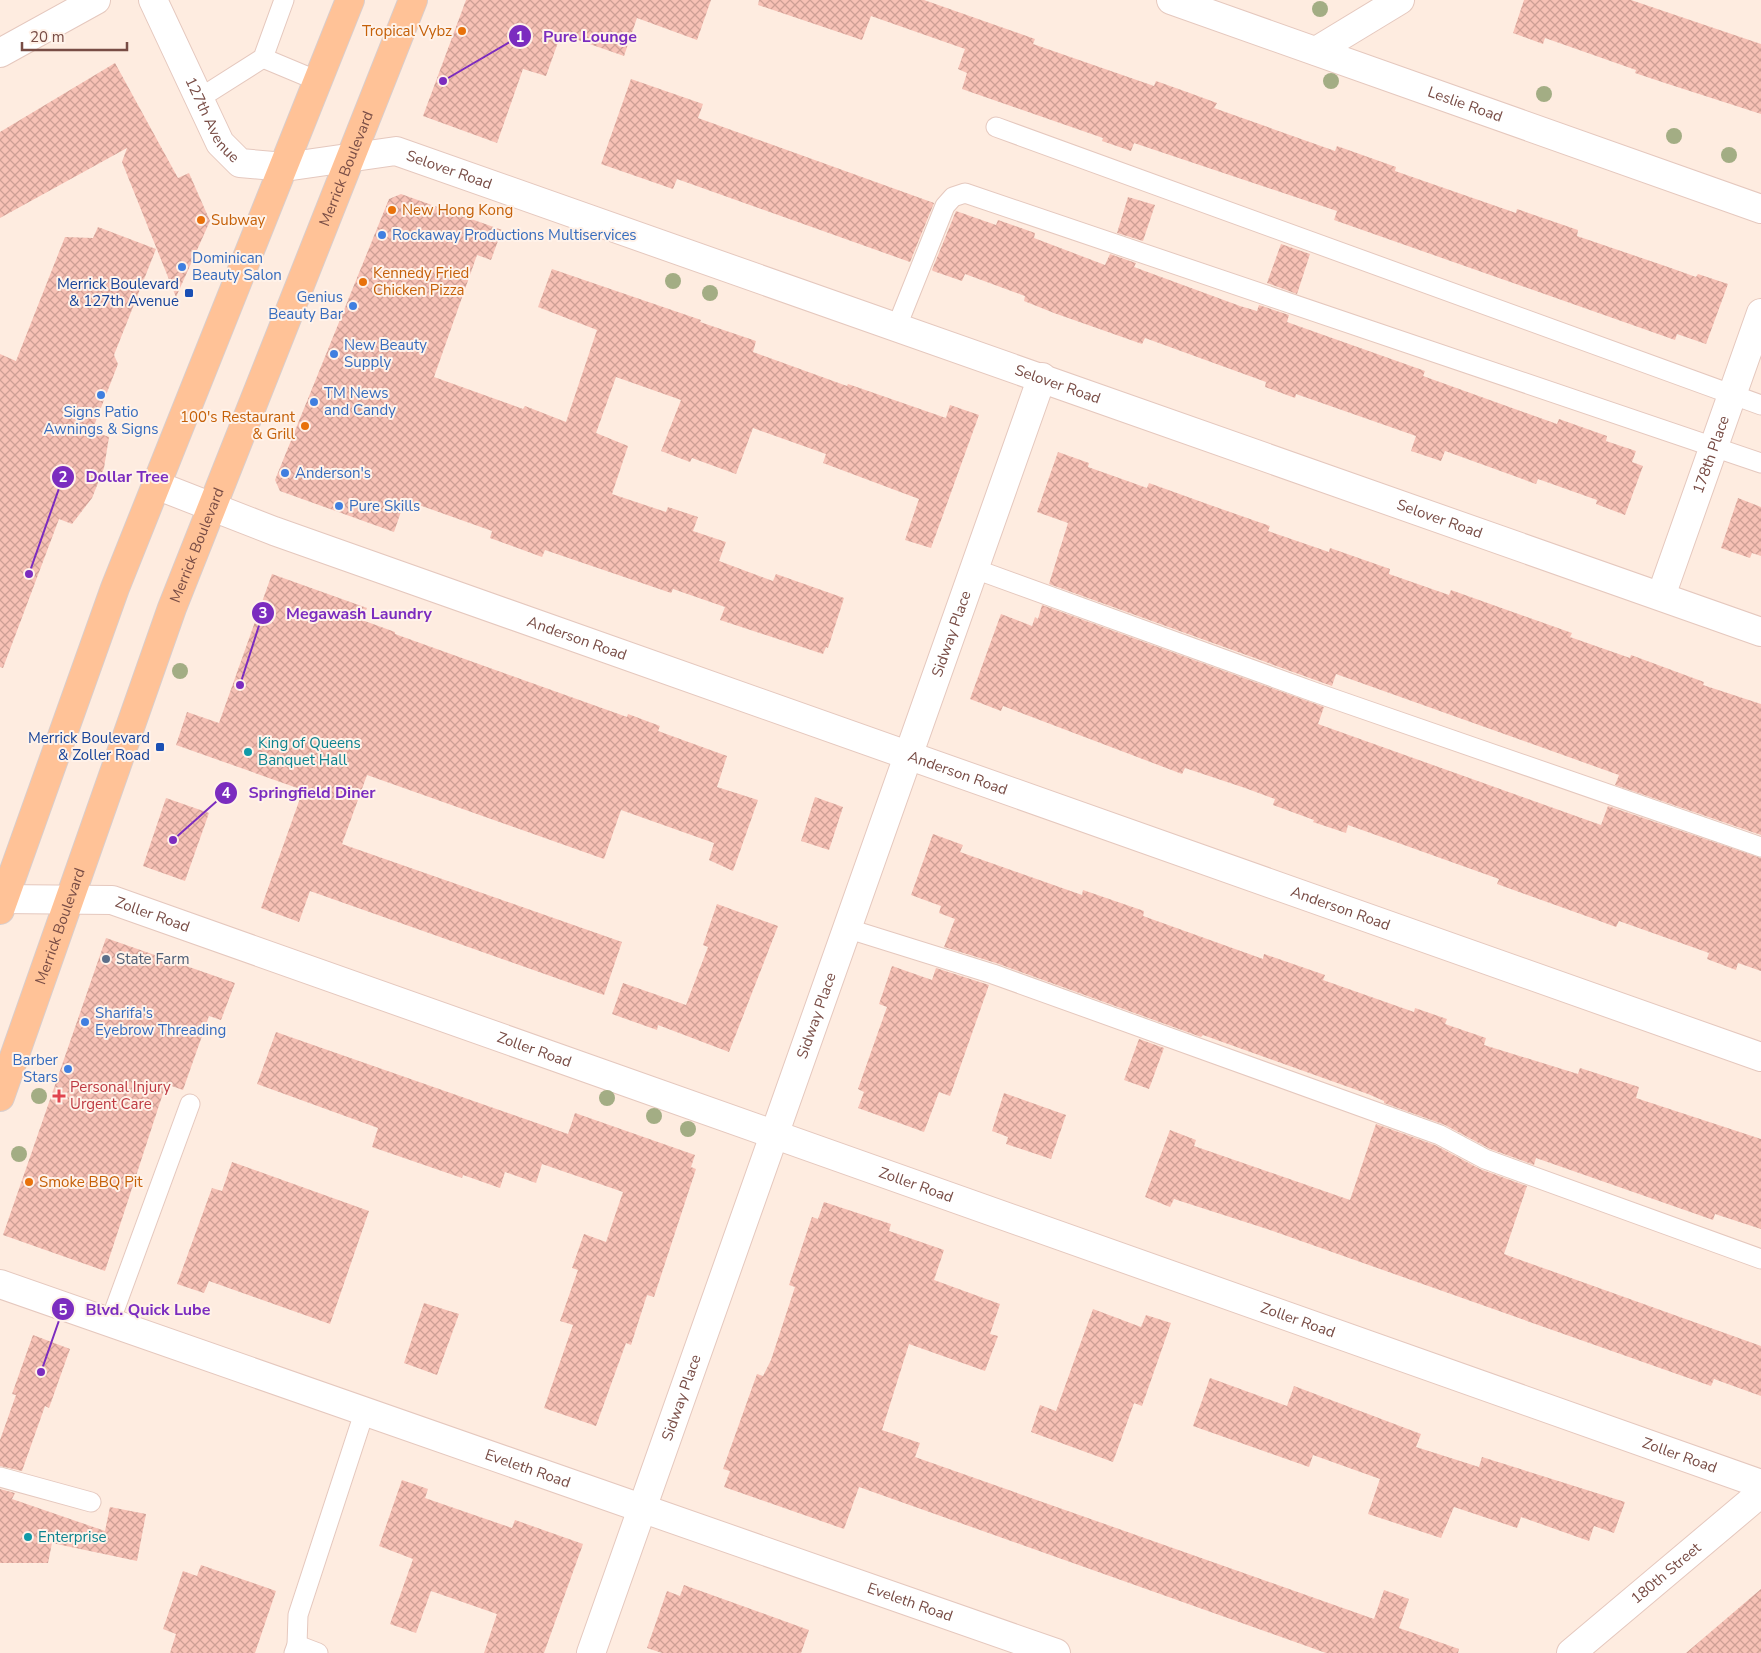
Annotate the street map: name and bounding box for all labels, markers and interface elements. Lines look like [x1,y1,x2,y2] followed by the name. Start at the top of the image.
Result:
[22,20,128,52] scale bar
[362,21,452,41] place label: Tropical Vybz
[508,21,647,52] callout: Pure Lounge
[456,25,468,37] marker: Tropical Vybz
[543,26,637,48] text: Pure Lounge
[30,27,65,47] text: 20 m
[515,27,525,47] text: 1
[180,74,244,167] street label: 127th Avenue
[1425,82,1505,127] street label: Leslie Road
[314,108,378,229] street label: Merrick Boulevard
[404,145,495,194] street label: Selover Road
[402,200,513,220] place label: New Hong Kong
[386,204,398,216] marker: New Hong Kong
[211,210,266,230] place label: Subway
[195,214,207,226] marker: Subway
[392,225,637,245] place label: Rockaway Productions Multiservices
[376,229,388,241] marker: Rockaway Productions Multiservices
[192,248,282,285] place label: Dominican Beauty Salon
[176,261,188,273] marker: Dominican Beauty Salon
[373,263,469,300] place label: Kennedy Fried Chicken Pizza
[57,274,179,311] place label: Merrick Boulevard & 127th Avenue
[357,276,369,288] marker: Kennedy Fried Chicken Pizza
[183,287,195,299] marker: Merrick Boulevard & 127th Avenue
[268,287,344,324] place label: Genius Beauty Bar
[347,300,359,312] marker: Genius Beauty Bar
[344,335,427,372] place label: New Beauty Supply
[328,348,340,360] marker: New Beauty Supply
[1012,360,1103,408] street label: Selover Road
[324,383,396,420] place label: TM News and Candy
[95,389,107,401] marker: Signs Patio Awnings & Signs
[308,396,320,408] marker: TM News and Candy
[43,402,159,439] place label: Signs Patio Awnings & Signs
[180,407,296,444] place label: 100's Restaurant & Grill
[1688,413,1734,496] street label: 178th Place
[299,420,311,432] marker: 100's Restaurant & Grill
[51,461,179,492] callout: Dollar Tree
[295,463,371,483] place label: Anderson's
[85,466,169,488] text: Dollar Tree
[58,467,68,487] text: 2
[279,467,291,479] marker: Anderson's
[165,485,229,606] street label: Merrick Boulevard
[1394,494,1485,543] street label: Selover Road
[349,496,420,516] place label: Pure Skills
[333,500,345,512] marker: Pure Skills
[927,588,976,680] street label: Sidway Place
[251,597,441,628] callout: Megawash Laundry
[258,603,268,623] text: 3
[286,603,432,625] text: Megawash Laundry
[524,611,629,665] street label: Anderson Road
[28,728,150,765] place label: Merrick Boulevard & Zoller Road
[258,733,361,770] place label: King of Queens Banquet Hall
[154,741,166,753] marker: Merrick Boulevard & Zoller Road
[242,746,254,758] marker: King of Queens Banquet Hall
[905,746,1010,800] street label: Anderson Road
[214,777,386,808] callout: Springfield Diner
[248,782,376,804] text: Springfield Diner
[221,783,231,803] text: 4
[30,865,90,987] street label: Merrick Boulevard
[1288,881,1393,935] street label: Anderson Road
[112,892,193,937] street label: Zoller Road
[116,949,190,969] place label: State Farm
[100,953,112,965] marker: State Farm
[792,970,841,1061] street label: Sidway Place
[95,1003,226,1040] place label: Sharifa's Eyebrow Threading
[79,1016,91,1028] marker: Sharifa's Eyebrow Threading
[494,1027,574,1072] street label: Zoller Road
[12,1050,59,1087] place label: Barber Stars
[62,1063,74,1075] marker: Barber Stars
[70,1077,171,1114] place label: Personal Injury Urgent Care
[52,1089,66,1103] marker: Personal Injury Urgent Care
[876,1162,956,1207] street label: Zoller Road
[39,1172,143,1192] place label: Smoke BBQ Pit
[23,1176,35,1188] marker: Smoke BBQ Pit
[51,1294,220,1325] callout: Blvd. Quick Lube
[1258,1298,1338,1342] street label: Zoller Road
[86,1299,211,1321] text: Blvd. Quick Lube
[58,1300,68,1320] text: 5
[657,1352,706,1443] street label: Sidway Place
[1640,1433,1720,1478] street label: Zoller Road
[482,1444,573,1493] street label: Eveleth Road
[38,1527,107,1547] place label: Enterprise
[22,1531,34,1543] marker: Enterprise
[1627,1537,1706,1608] street label: 180th Street
[865,1578,955,1626] street label: Eveleth Road

